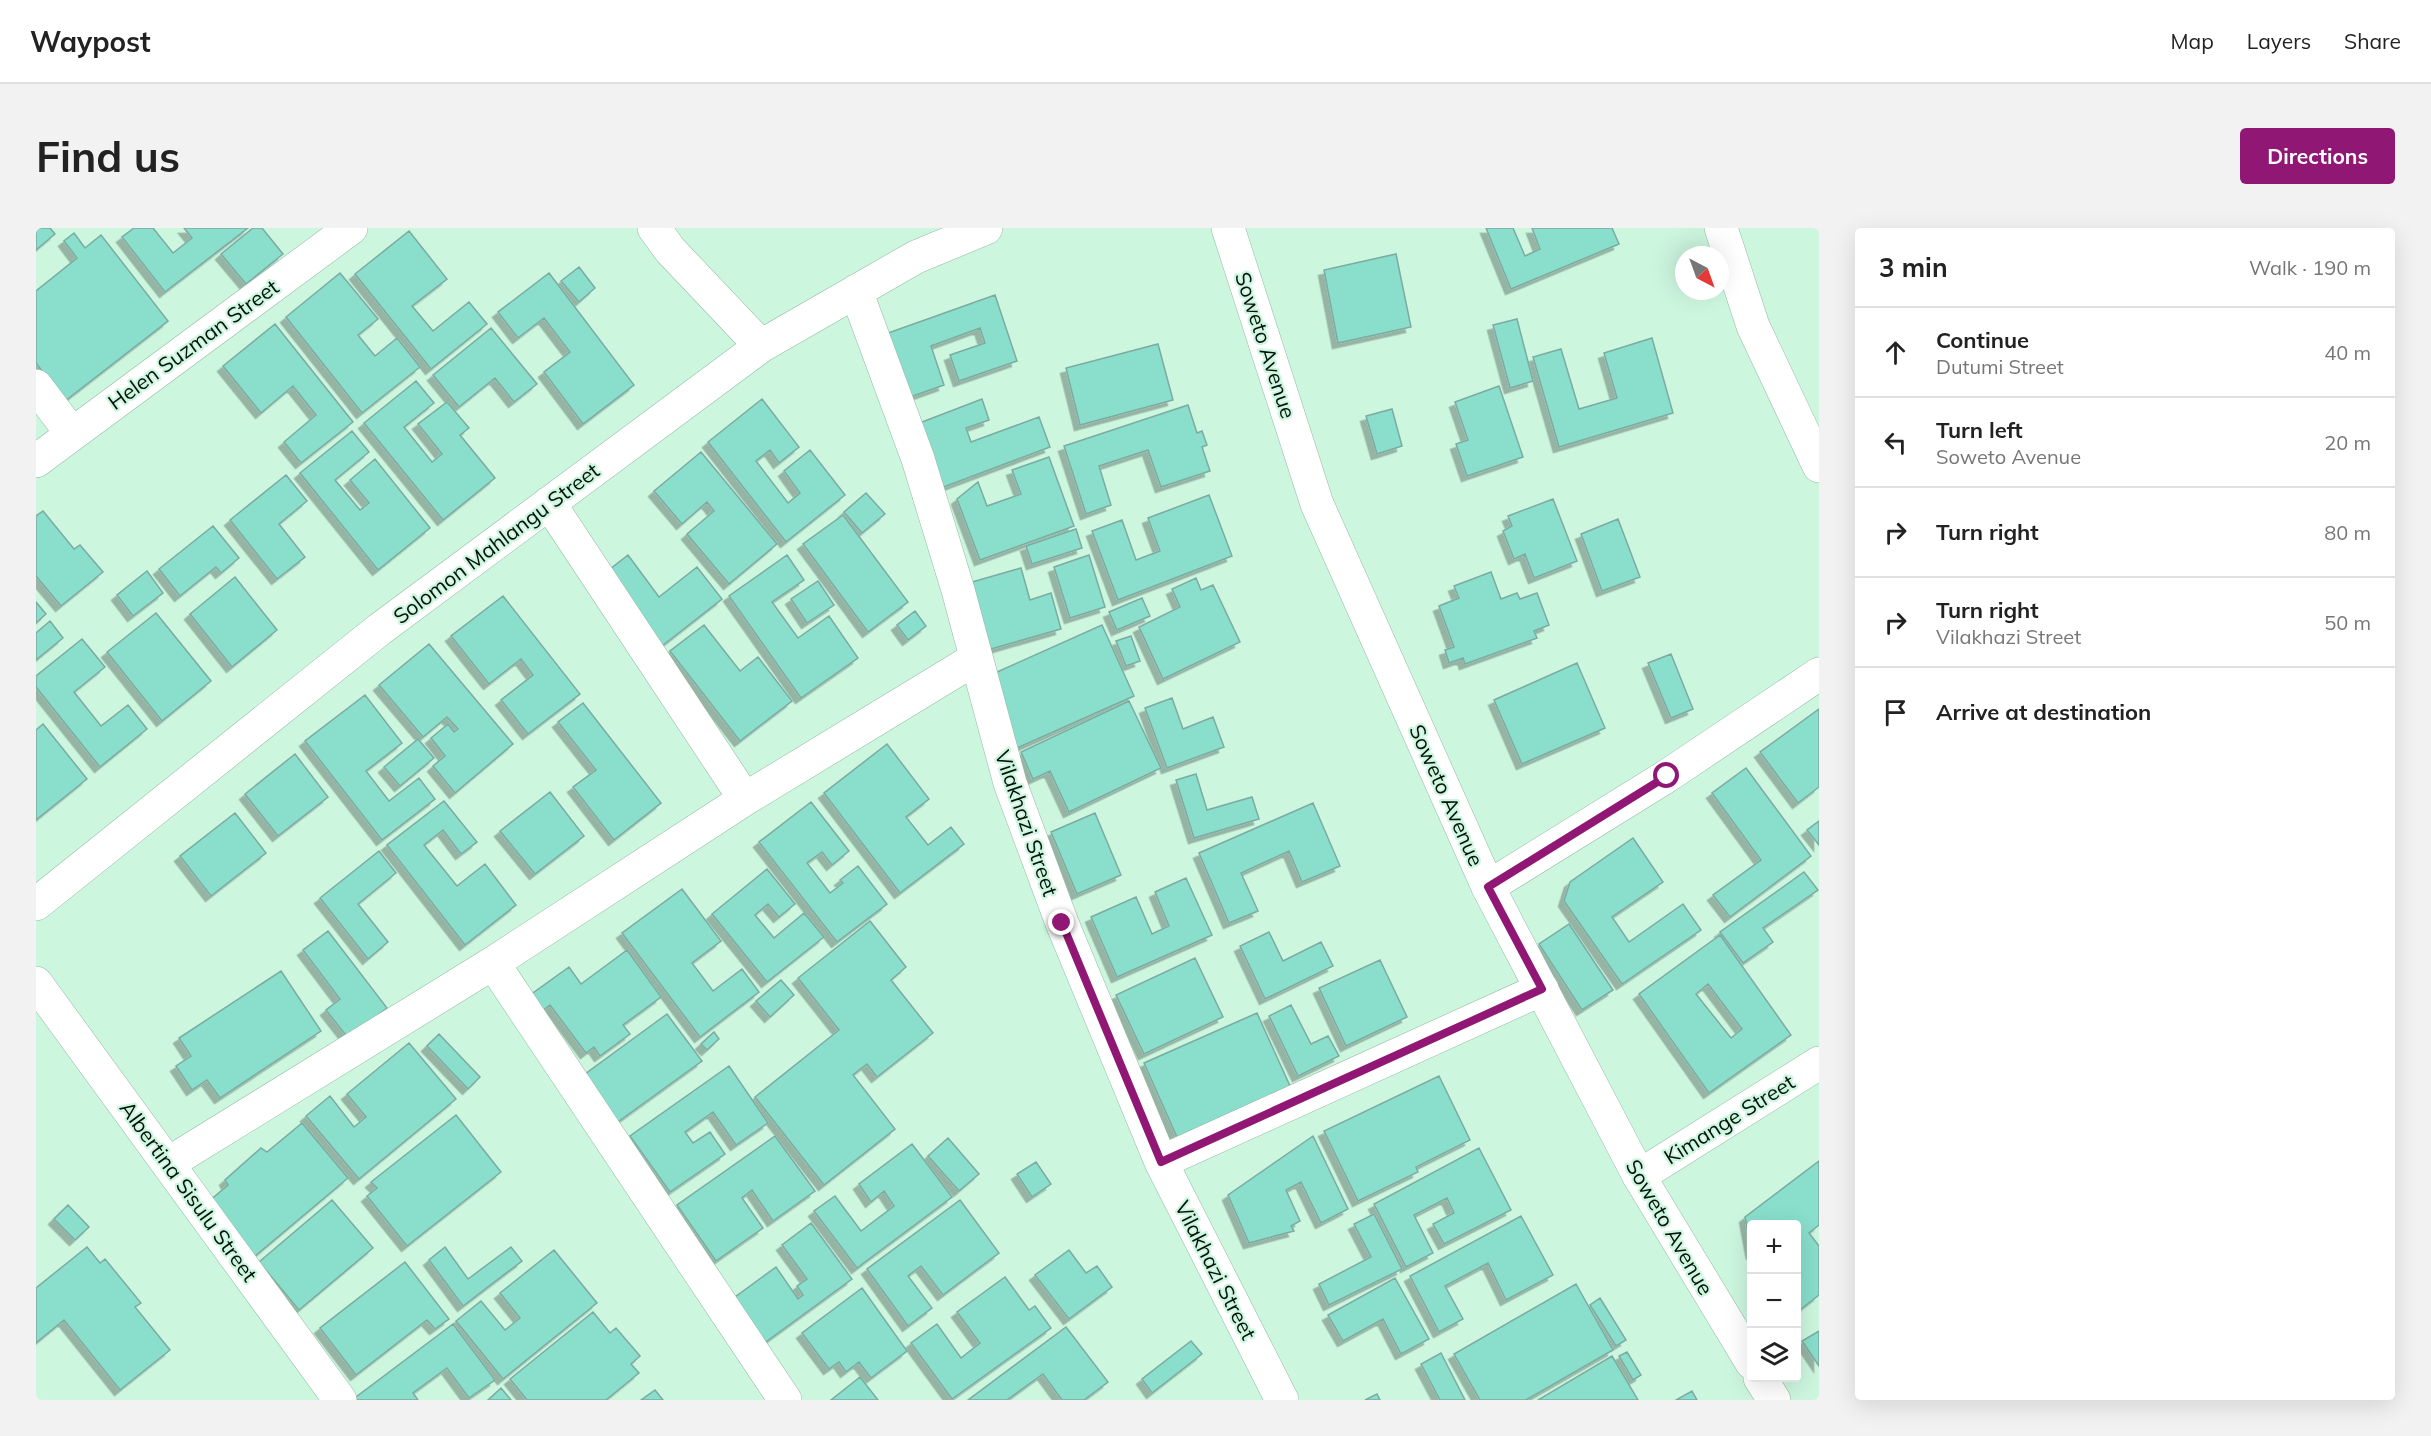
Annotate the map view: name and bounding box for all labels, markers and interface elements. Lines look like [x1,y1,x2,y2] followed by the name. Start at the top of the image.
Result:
[30,24,151,59] text: Waypost
[2171,28,2214,54] text: Map
[2247,28,2311,54] text: Layers
[2344,28,2401,54] text: Share
[2240,128,2395,184] button: Directions
[36,130,180,183] text: Find us
[1675,246,1729,300] north arrow
[1879,251,1948,284] text: 3 min
[2249,255,2371,280] text: Walk · 190 m
[1230,269,1302,421] street label: Soweto Avenue
[103,273,283,415] street label: Helen Suzman Street
[1936,326,2029,354] text: Continue
[1879,336,1912,369] icon: ahead
[2324,340,2371,365] text: 40 m
[1936,354,2064,379] text: Dutumi Street
[1936,416,2023,444] text: Turn left
[1879,426,1912,459] icon: left
[2324,430,2371,455] text: 20 m
[1936,444,2081,469] text: Soweto Avenue
[388,457,604,629] street label: Solomon Mahlangu Street
[1879,516,1912,549] icon: right
[1936,518,2039,546] text: Turn right
[2324,520,2371,545] text: 80 m
[1936,596,2039,624] text: Turn right
[1879,606,1912,639] icon: right
[2324,610,2371,635] text: 50 m
[1936,624,2081,649] text: Vilakhazi Street
[1879,696,1912,729] icon: arrive
[1936,698,2151,726] text: Arrive at destination
[1404,720,1490,870] street label: Soweto Avenue
[990,747,1064,899] street label: Vilakhazi Street
[1653,762,1679,788] route start
[1048,909,1074,935] route end
[1659,1068,1799,1170] street label: Kimange Street
[115,1096,263,1286] street label: Albertina Sisulu Street
[1621,1155,1719,1299] street label: Soweto Avenue
[1170,1196,1262,1344] street label: Vilakhazi Street
[1747,1220,1801,1382] map controls
[1747,1220,1801,1274] button: +
[1747,1274,1801,1328] button: −
[1747,1328,1801,1382] button: layers

